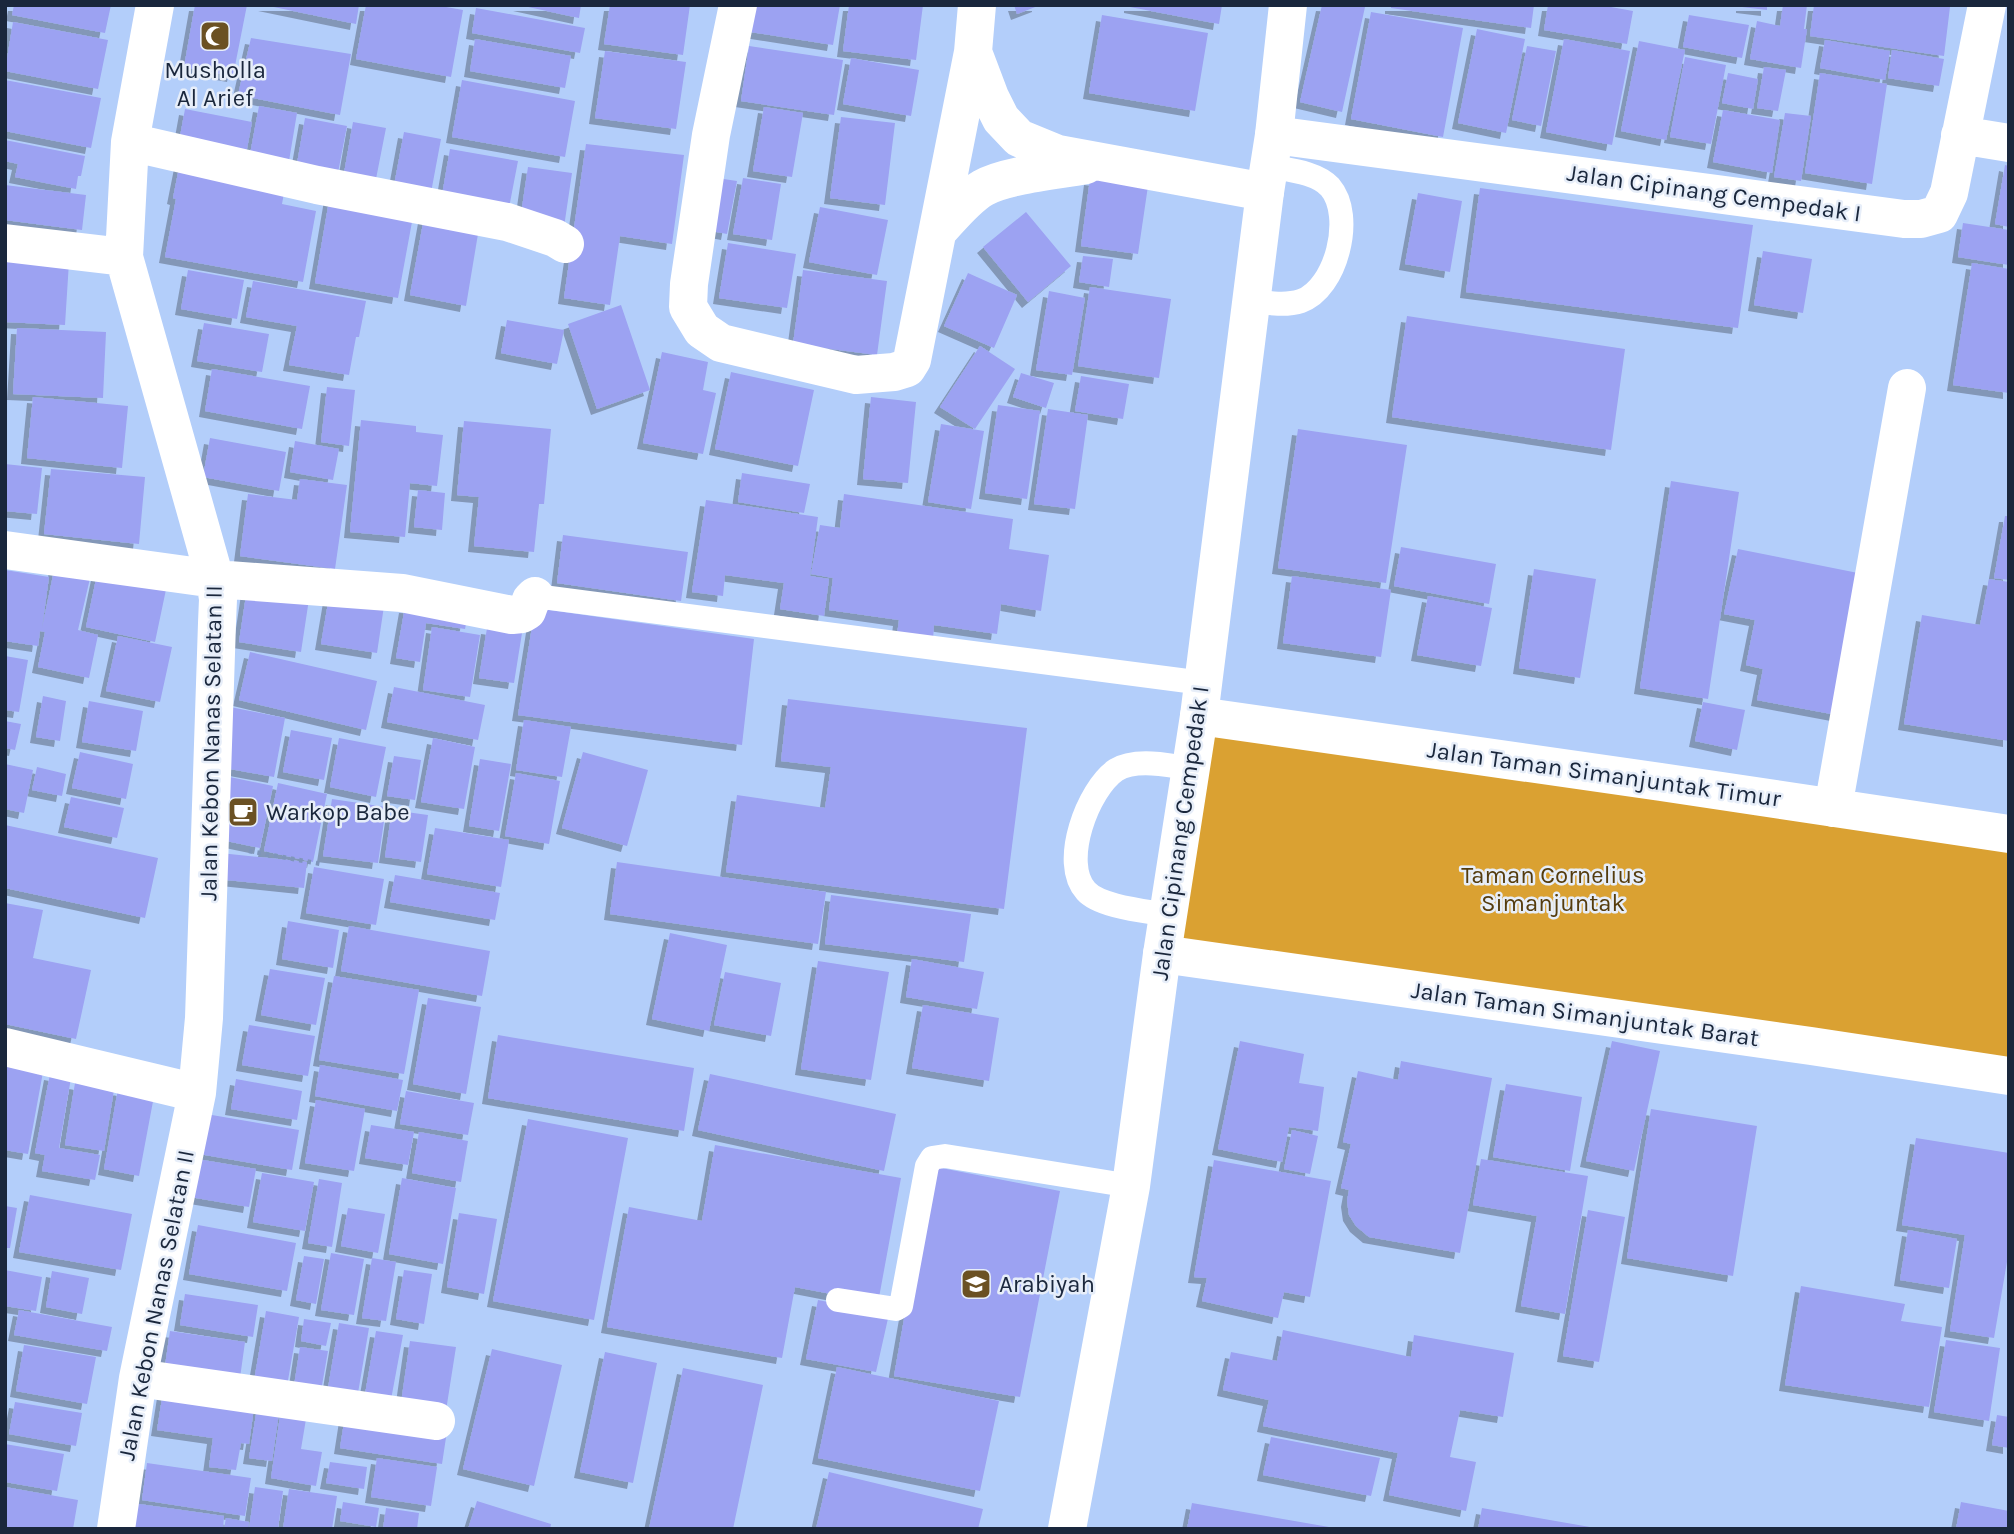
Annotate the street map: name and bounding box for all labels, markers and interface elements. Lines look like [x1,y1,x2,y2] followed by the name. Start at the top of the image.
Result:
[198,19,232,53] mosque icon: Musholla Al Arief
[164,56,266,112] place label: Musholla Al Arief
[1565,158,1863,228] street label: Jalan Cipinang Cempedak I
[194,585,228,901] street label: Jalan Kebon Nanas Selatan II
[1145,684,1215,982] street label: Jalan Cipinang Cempedak I
[1425,735,1783,813] street label: Jalan Taman Simanjuntak Timur
[226,795,260,829] cafe icon: Warkop Babe
[266,798,410,826] place label: Warkop Babe
[1461,861,1645,917] park label: Taman Cornelius Simanjuntak
[1409,976,1761,1052] street label: Jalan Taman Simanjuntak Barat
[112,1147,200,1463] street label: Jalan Kebon Nanas Selatan II
[959,1267,993,1301] school or university icon: Arabiyah
[999,1270,1095,1298] place label: Arabiyah

